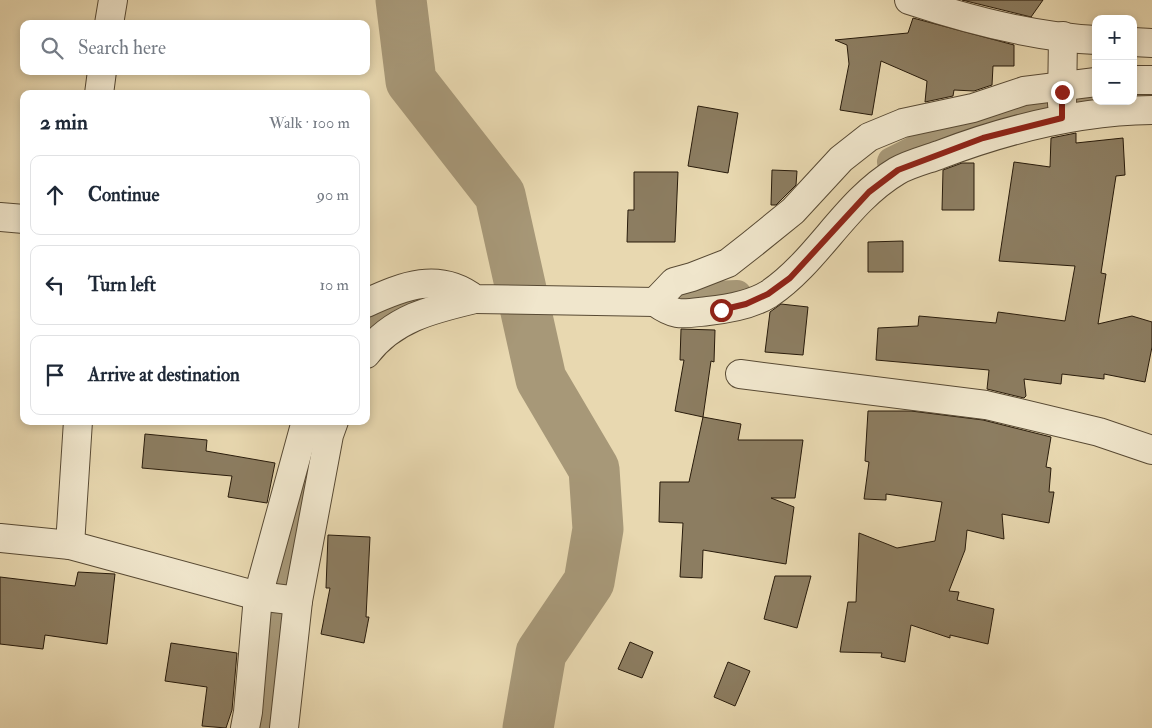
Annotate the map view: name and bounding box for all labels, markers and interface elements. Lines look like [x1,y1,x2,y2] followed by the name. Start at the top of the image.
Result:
[1092,15,1137,105] map controls
[1092,15,1137,60] button: +
[20,20,370,75] search box
[38,34,66,62] icon: search
[78,36,166,60] text: Search here
[1092,60,1137,105] button: −
[1051,81,1074,104] route end
[40,109,88,136] text: 2 min
[269,113,350,133] text: Walk · 100 m
[41,181,69,209] icon: ahead
[88,183,159,207] text: Continue
[317,185,349,205] text: 90 m
[41,271,69,299] icon: left
[88,273,156,297] text: Turn left
[319,275,349,295] text: 10 m
[710,299,733,322] route start
[41,361,69,389] icon: arrive
[88,363,240,387] text: Arrive at destination

